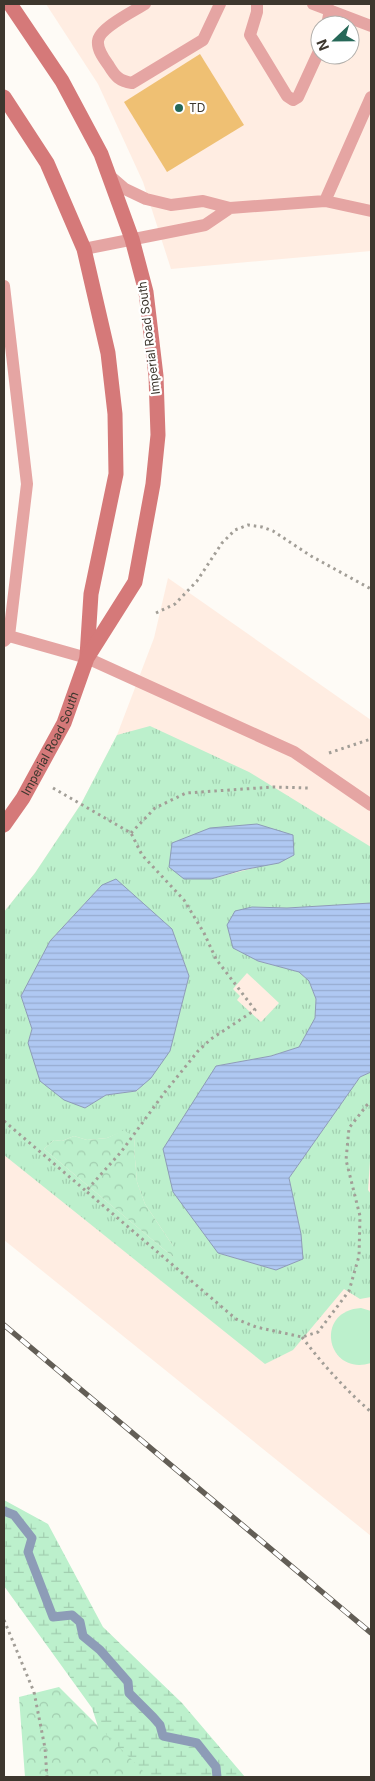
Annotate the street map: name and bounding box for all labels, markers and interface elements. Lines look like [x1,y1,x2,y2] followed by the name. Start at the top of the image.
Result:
[310,15,360,65] north arrow
[313,37,332,53] text: N
[189,100,205,115] place label: TD
[173,102,185,114] marker: TD
[134,281,163,396] street label: Imperial Road South
[18,690,81,798] street label: Imperial Road South

